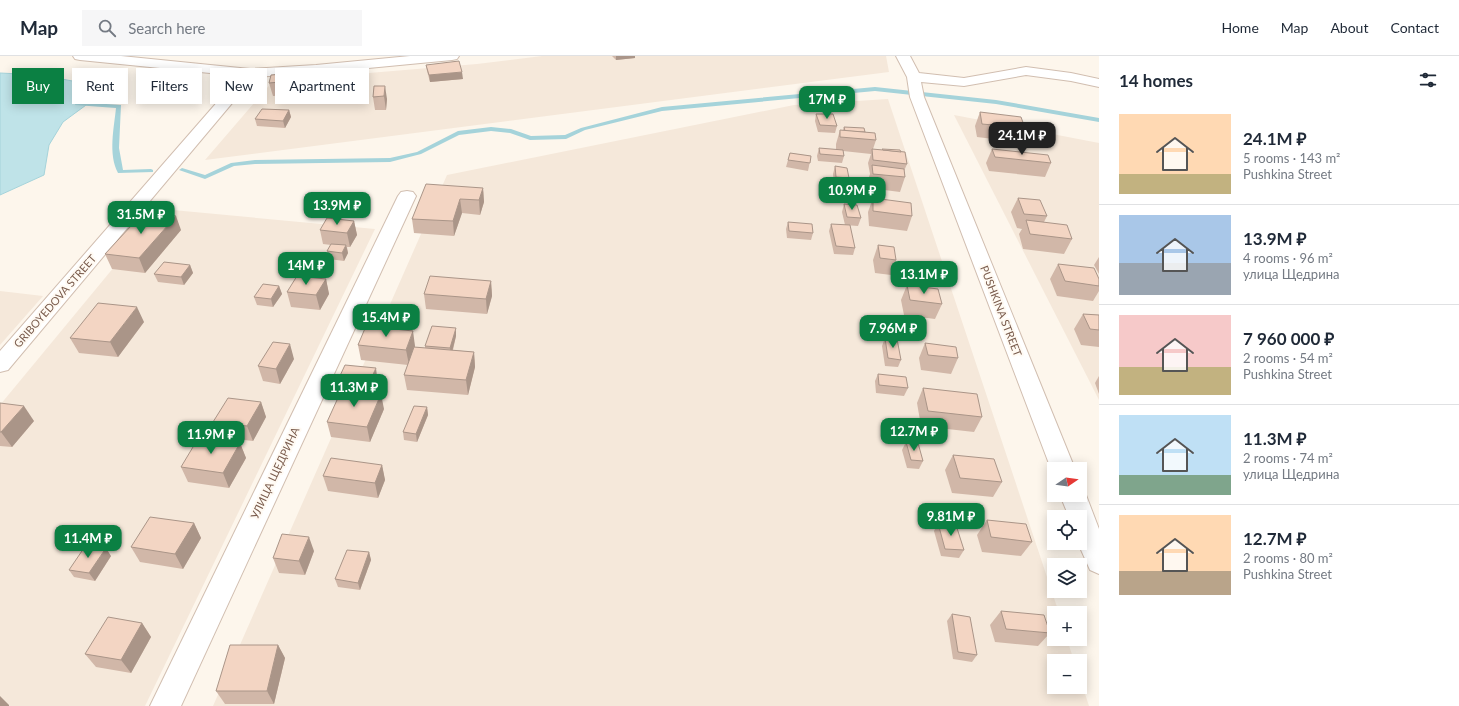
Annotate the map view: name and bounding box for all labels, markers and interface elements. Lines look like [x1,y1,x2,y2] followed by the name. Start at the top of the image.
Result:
[82,10,362,46] search box
[20,16,58,39] text: Map
[96,17,118,39] icon: search
[128,19,206,37] text: Search here
[1221,19,1259,36] text: Home
[1281,19,1308,36] text: Map
[1330,19,1368,36] text: About
[1390,19,1439,36] text: Contact
[12,68,64,104] chip: Buy
[72,68,128,104] chip: Rent
[136,68,202,104] chip: Filters
[210,68,267,104] chip: New
[275,68,369,104] chip: Apartment
[1417,69,1439,91] icon: filters
[1119,70,1193,91] text: 14 homes
[799,86,855,120] pin: 17M ₽
[808,91,846,107] text: 17M ₽
[985,122,1059,156] pin: 24.1M ₽
[998,127,1046,143] text: 24.1M ₽
[1243,128,1307,149] text: 24.1M ₽
[1151,130,1199,178] icon: home
[1243,150,1340,166] text: 5 rooms · 143 m²
[1243,166,1332,182] text: Pushkina Street
[815,177,889,211] pin: 10.9M ₽
[828,182,876,198] text: 10.9M ₽
[300,192,374,226] pin: 13.9M ₽
[313,197,361,213] text: 13.9M ₽
[104,201,178,235] pin: 31.5M ₽
[117,206,165,222] text: 31.5M ₽
[1243,228,1307,249] text: 13.9M ₽
[1151,231,1199,279] icon: home
[1243,250,1333,266] text: 4 rooms · 96 m²
[11,251,99,350] street label: GRIBOYEDOVA STREET
[278,252,334,286] pin: 14M ₽
[287,257,325,273] text: 14M ₽
[887,261,961,295] pin: 13.1M ₽
[978,264,1025,359] street label: PUSHKINA STREET
[900,266,948,282] text: 13.1M ₽
[1243,266,1339,282] text: улица Щедрина
[349,304,423,338] pin: 15.4M ₽
[362,309,410,325] text: 15.4M ₽
[856,315,930,349] pin: 7.96M ₽
[869,320,917,336] text: 7.96M ₽
[1243,328,1334,349] text: 7 960 000 ₽
[1151,331,1199,379] icon: home
[1243,350,1333,366] text: 2 rooms · 54 m²
[1243,366,1332,382] text: Pushkina Street
[317,374,391,408] pin: 11.3M ₽
[330,379,378,395] text: 11.3M ₽
[877,418,951,452] pin: 12.7M ₽
[174,421,248,455] pin: 11.9M ₽
[890,423,938,439] text: 12.7M ₽
[248,424,302,521] street label: УЛИЦА ЩЕДРИНА
[187,426,235,442] text: 11.9M ₽
[1243,428,1307,449] text: 11.3M ₽
[1151,431,1199,479] icon: home
[1243,450,1333,466] text: 2 rooms · 74 m²
[1047,462,1087,502] north arrow
[1047,462,1087,694] map controls
[1243,466,1339,482] text: улица Щедрина
[914,503,988,537] pin: 9.81M ₽
[927,508,975,524] text: 9.81M ₽
[1047,510,1087,550] button: locate
[51,525,125,559] pin: 11.4M ₽
[1243,528,1307,549] text: 12.7M ₽
[64,530,112,546] text: 11.4M ₽
[1151,531,1199,579] icon: home
[1243,550,1333,566] text: 2 rooms · 80 m²
[1047,558,1087,598] button: layers
[1243,566,1332,582] text: Pushkina Street
[1047,606,1087,646] button: +
[1047,654,1087,694] button: −

